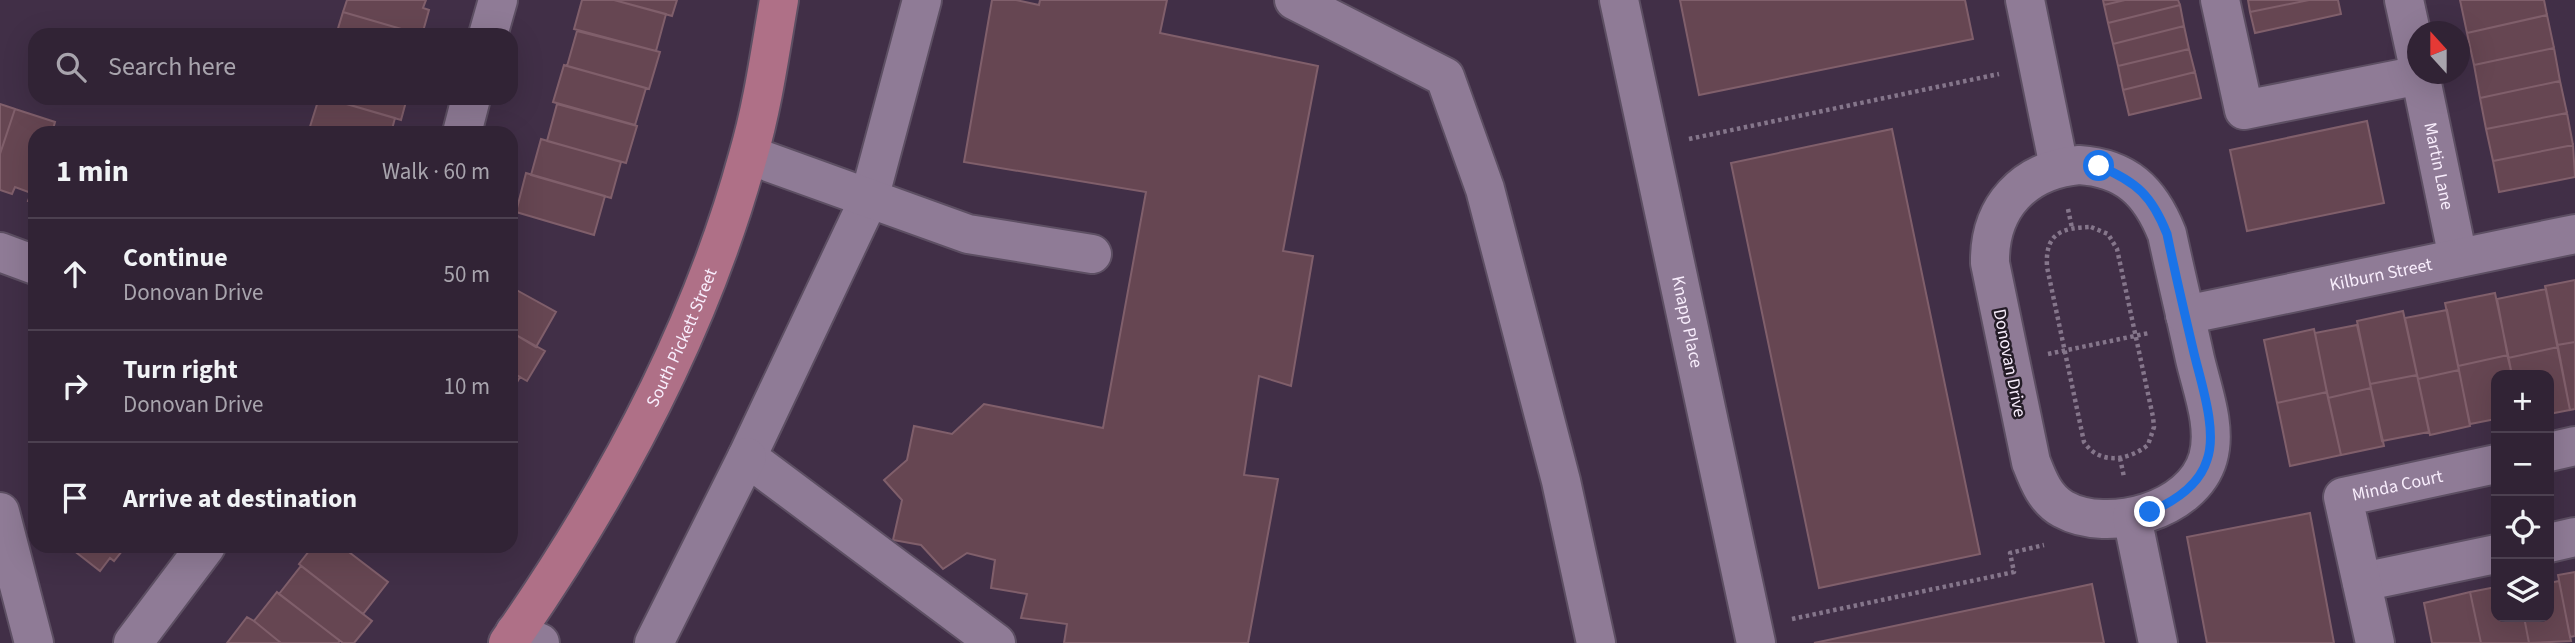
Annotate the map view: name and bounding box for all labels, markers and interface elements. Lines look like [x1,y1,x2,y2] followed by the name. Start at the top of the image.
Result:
[2407,21,2470,84] north arrow
[28,28,518,105] search box
[52,48,90,86] icon: search
[108,48,236,85] text: Search here
[2417,120,2460,212] street label: Martin Lane
[56,150,129,193] text: 1 min
[2083,150,2114,181] route start
[382,155,490,188] text: Walk · 60 m
[123,239,228,276] text: Continue
[2327,252,2434,298] street label: Kilburn Street
[56,255,94,293] icon: ahead
[443,258,490,291] text: 50 m
[640,265,723,412] street label: South Pickett Street
[1665,273,1709,370] street label: Knapp Place
[123,276,263,309] text: Donovan Drive
[1987,307,2032,420] street label: Donovan Drive
[123,351,238,388] text: Turn right
[56,367,94,405] icon: right
[443,370,490,403] text: 10 m
[2491,370,2554,622] map controls
[2491,370,2554,433] button: +
[123,388,263,421] text: Donovan Drive
[2491,433,2554,496] button: −
[2350,464,2445,508] street label: Minda Court
[56,479,94,517] icon: arrive
[123,480,357,517] text: Arrive at destination
[2134,496,2165,527] route end
[2491,496,2554,559] button: locate
[2491,559,2554,622] button: layers

